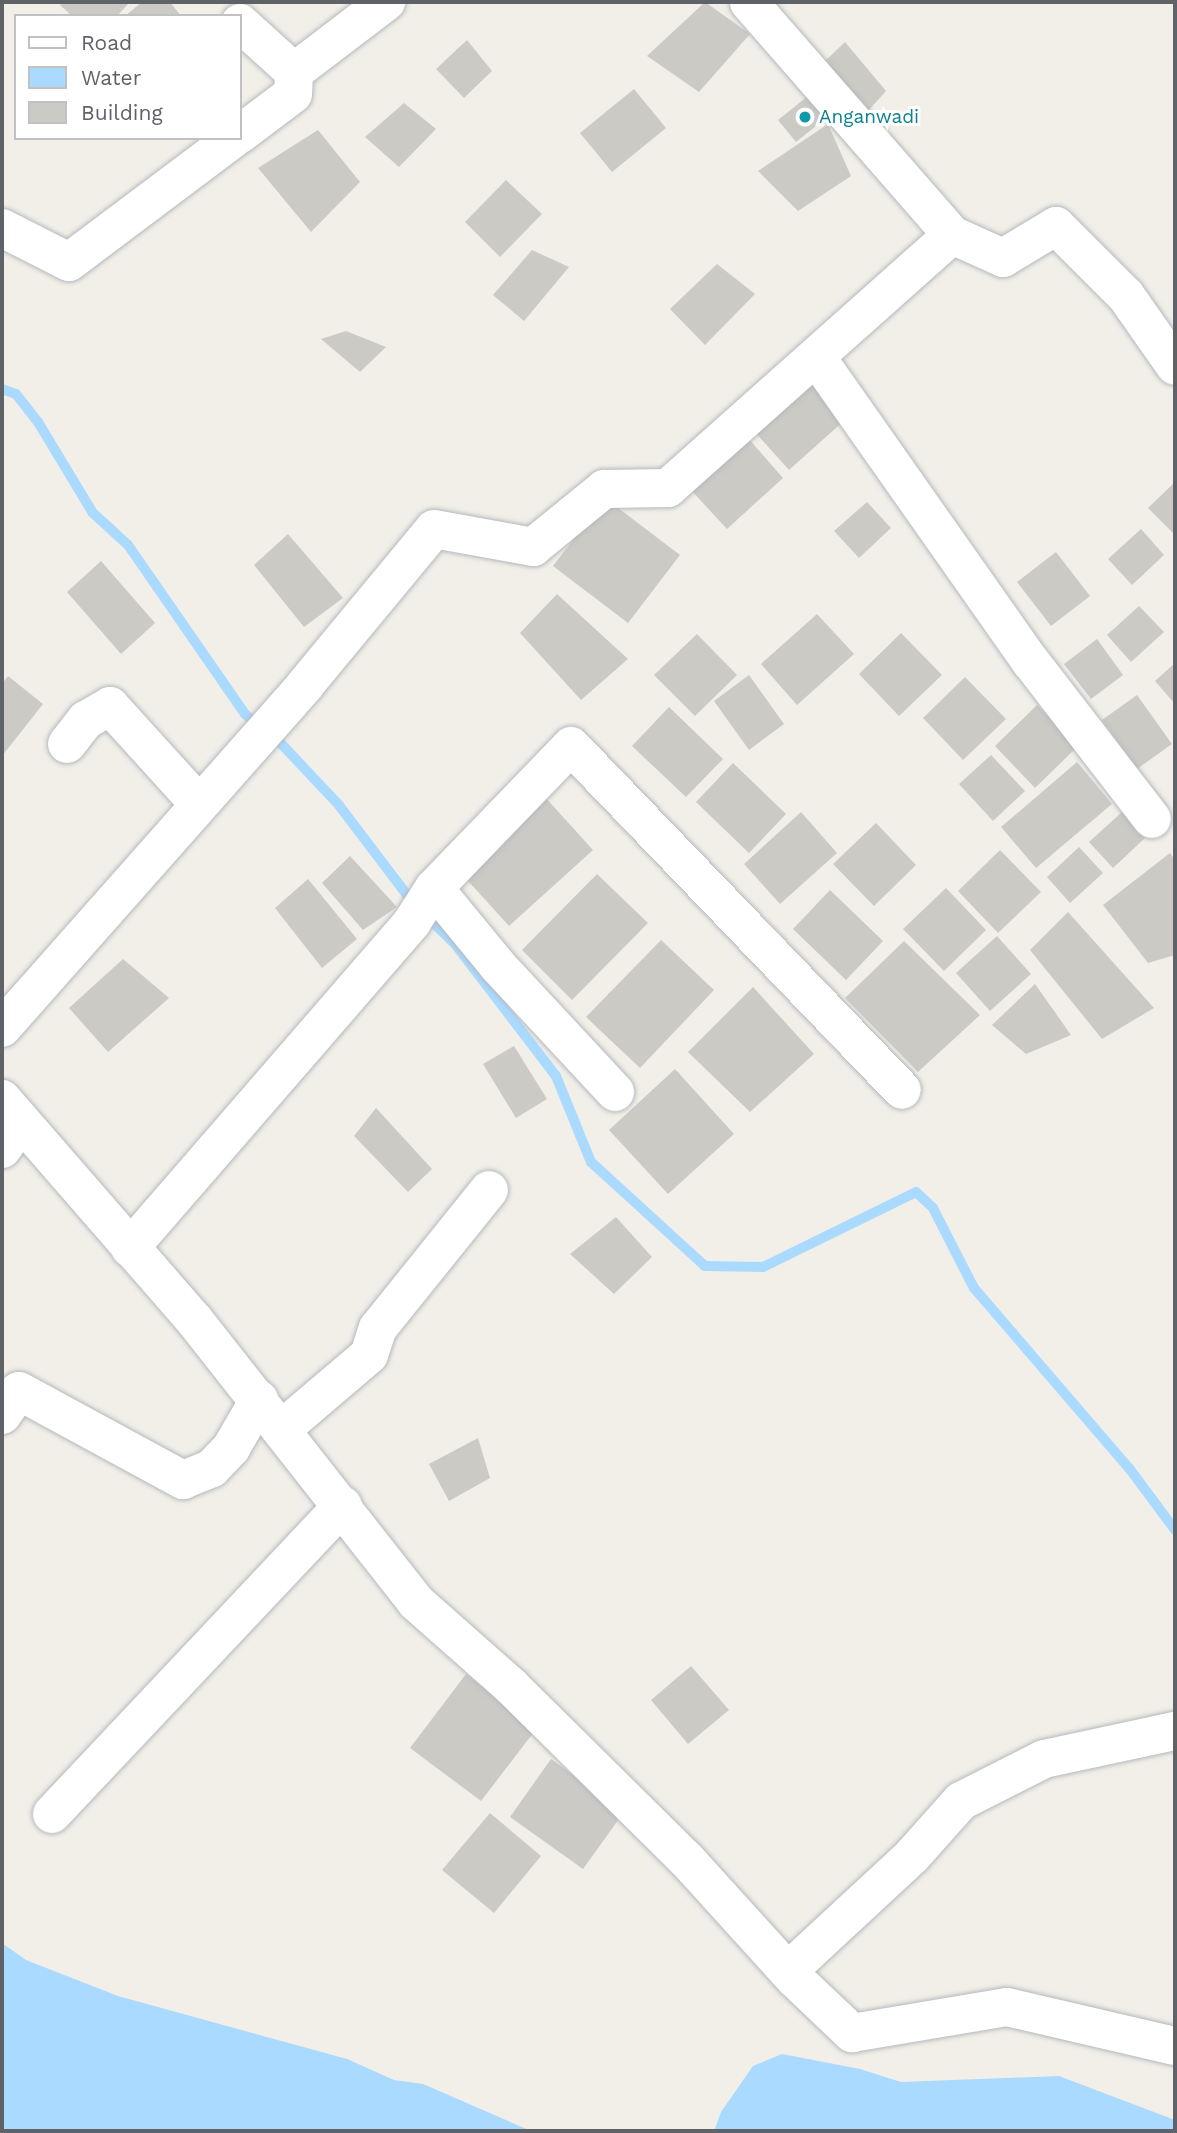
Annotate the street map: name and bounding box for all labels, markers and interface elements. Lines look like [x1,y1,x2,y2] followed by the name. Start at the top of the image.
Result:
[14,14,242,140] legend
[81,30,132,55] text: Road
[81,65,141,90] text: Water
[81,100,163,125] text: Building
[819,106,919,128] place label: Anganwadi
[797,109,813,125] marker: Anganwadi

